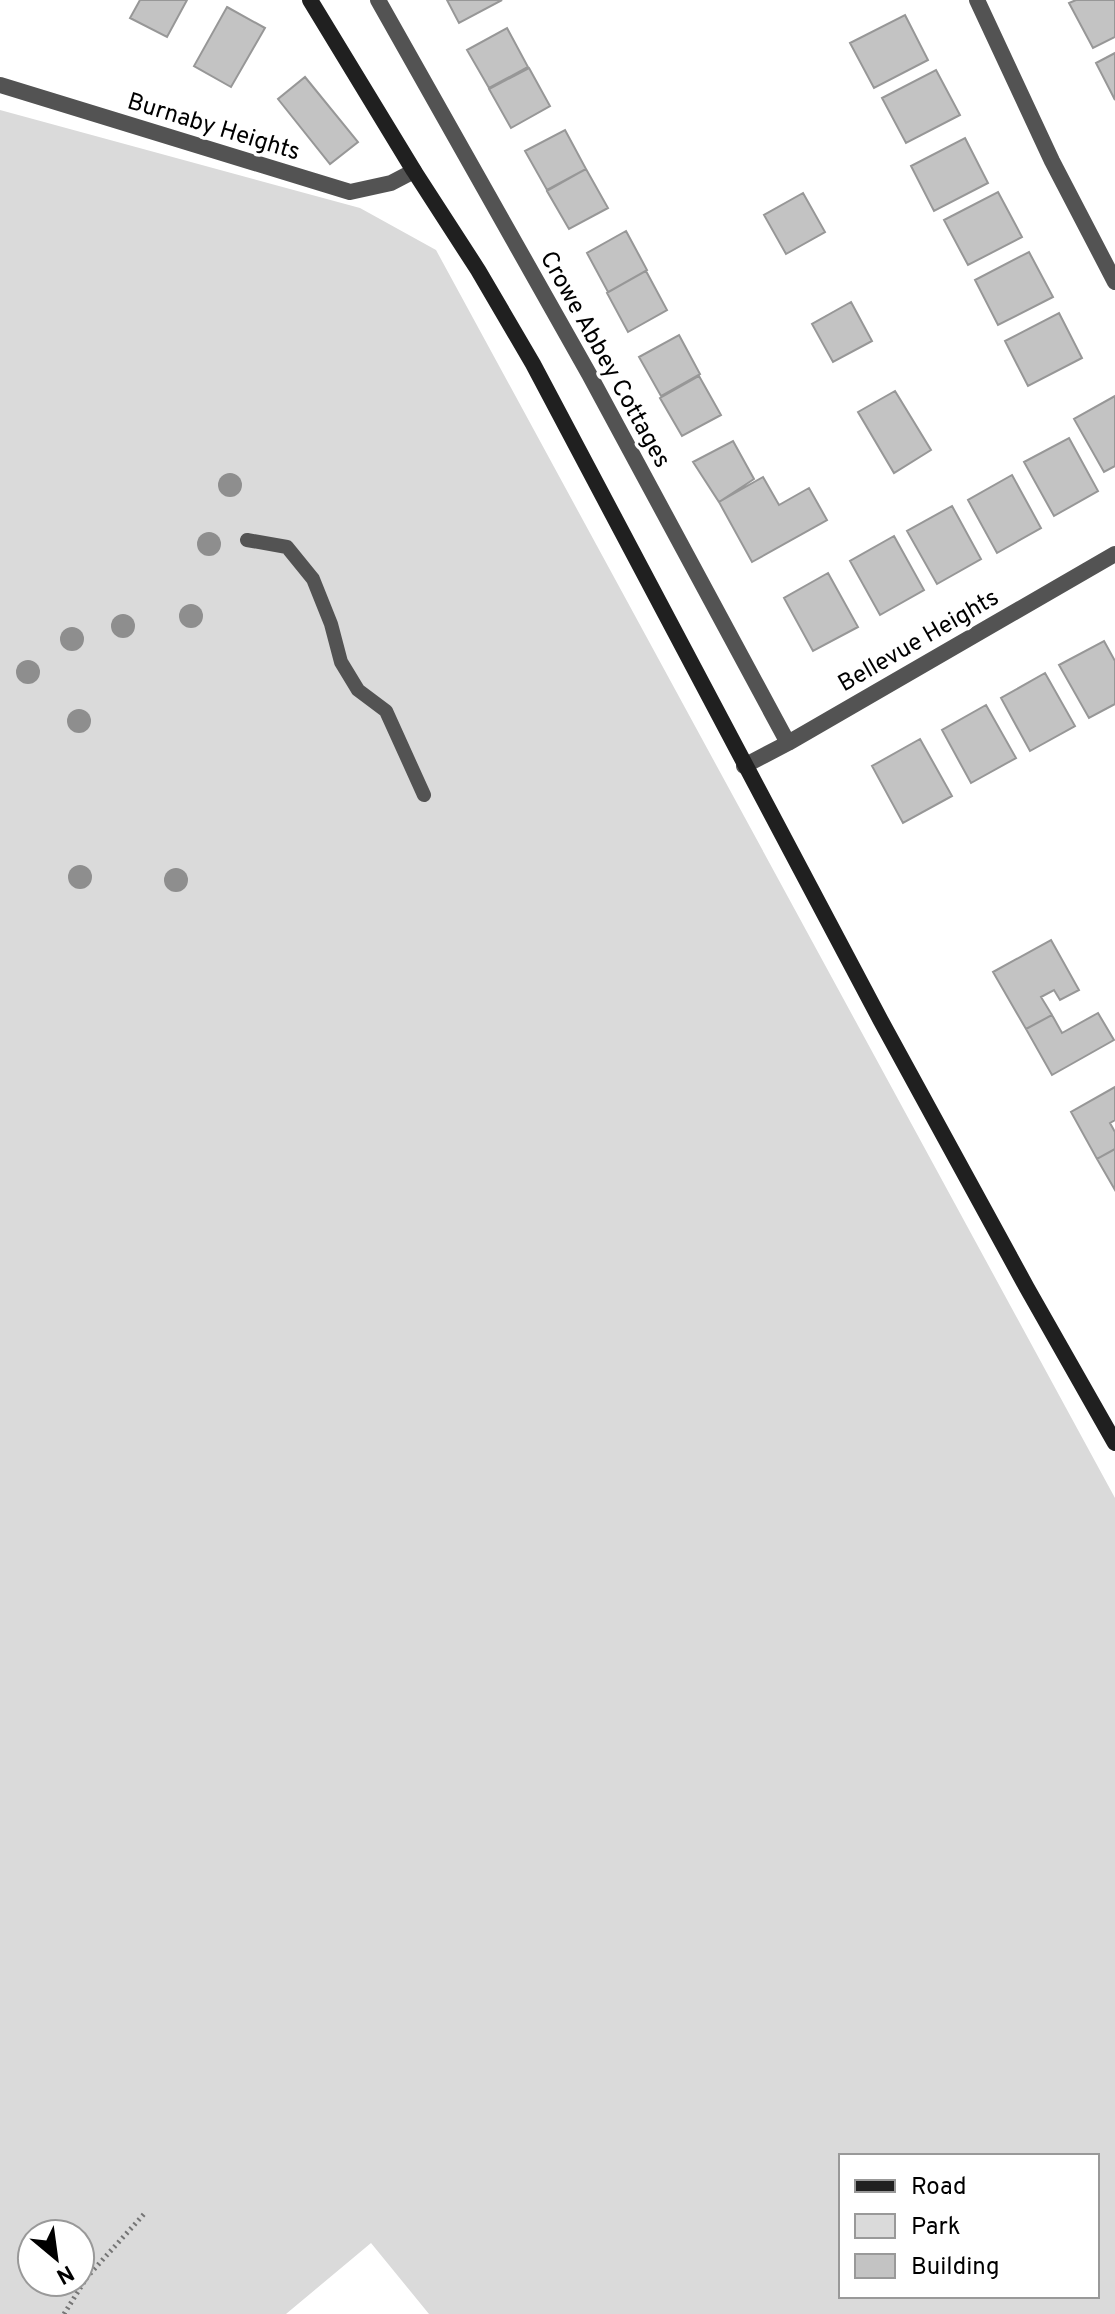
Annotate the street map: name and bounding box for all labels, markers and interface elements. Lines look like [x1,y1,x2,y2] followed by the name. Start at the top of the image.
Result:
[123,87,304,168] street label: Burnaby Heights
[532,246,676,474] street label: Crowe Abbey Cottages
[833,584,1005,700] street label: Bellevue Heights
[839,2154,1099,2298] legend
[911,2173,967,2203] text: Road
[911,2213,961,2243] text: Park
[16,2218,96,2298] north arrow
[911,2253,1000,2283] text: Building
[51,2258,78,2289] text: N

